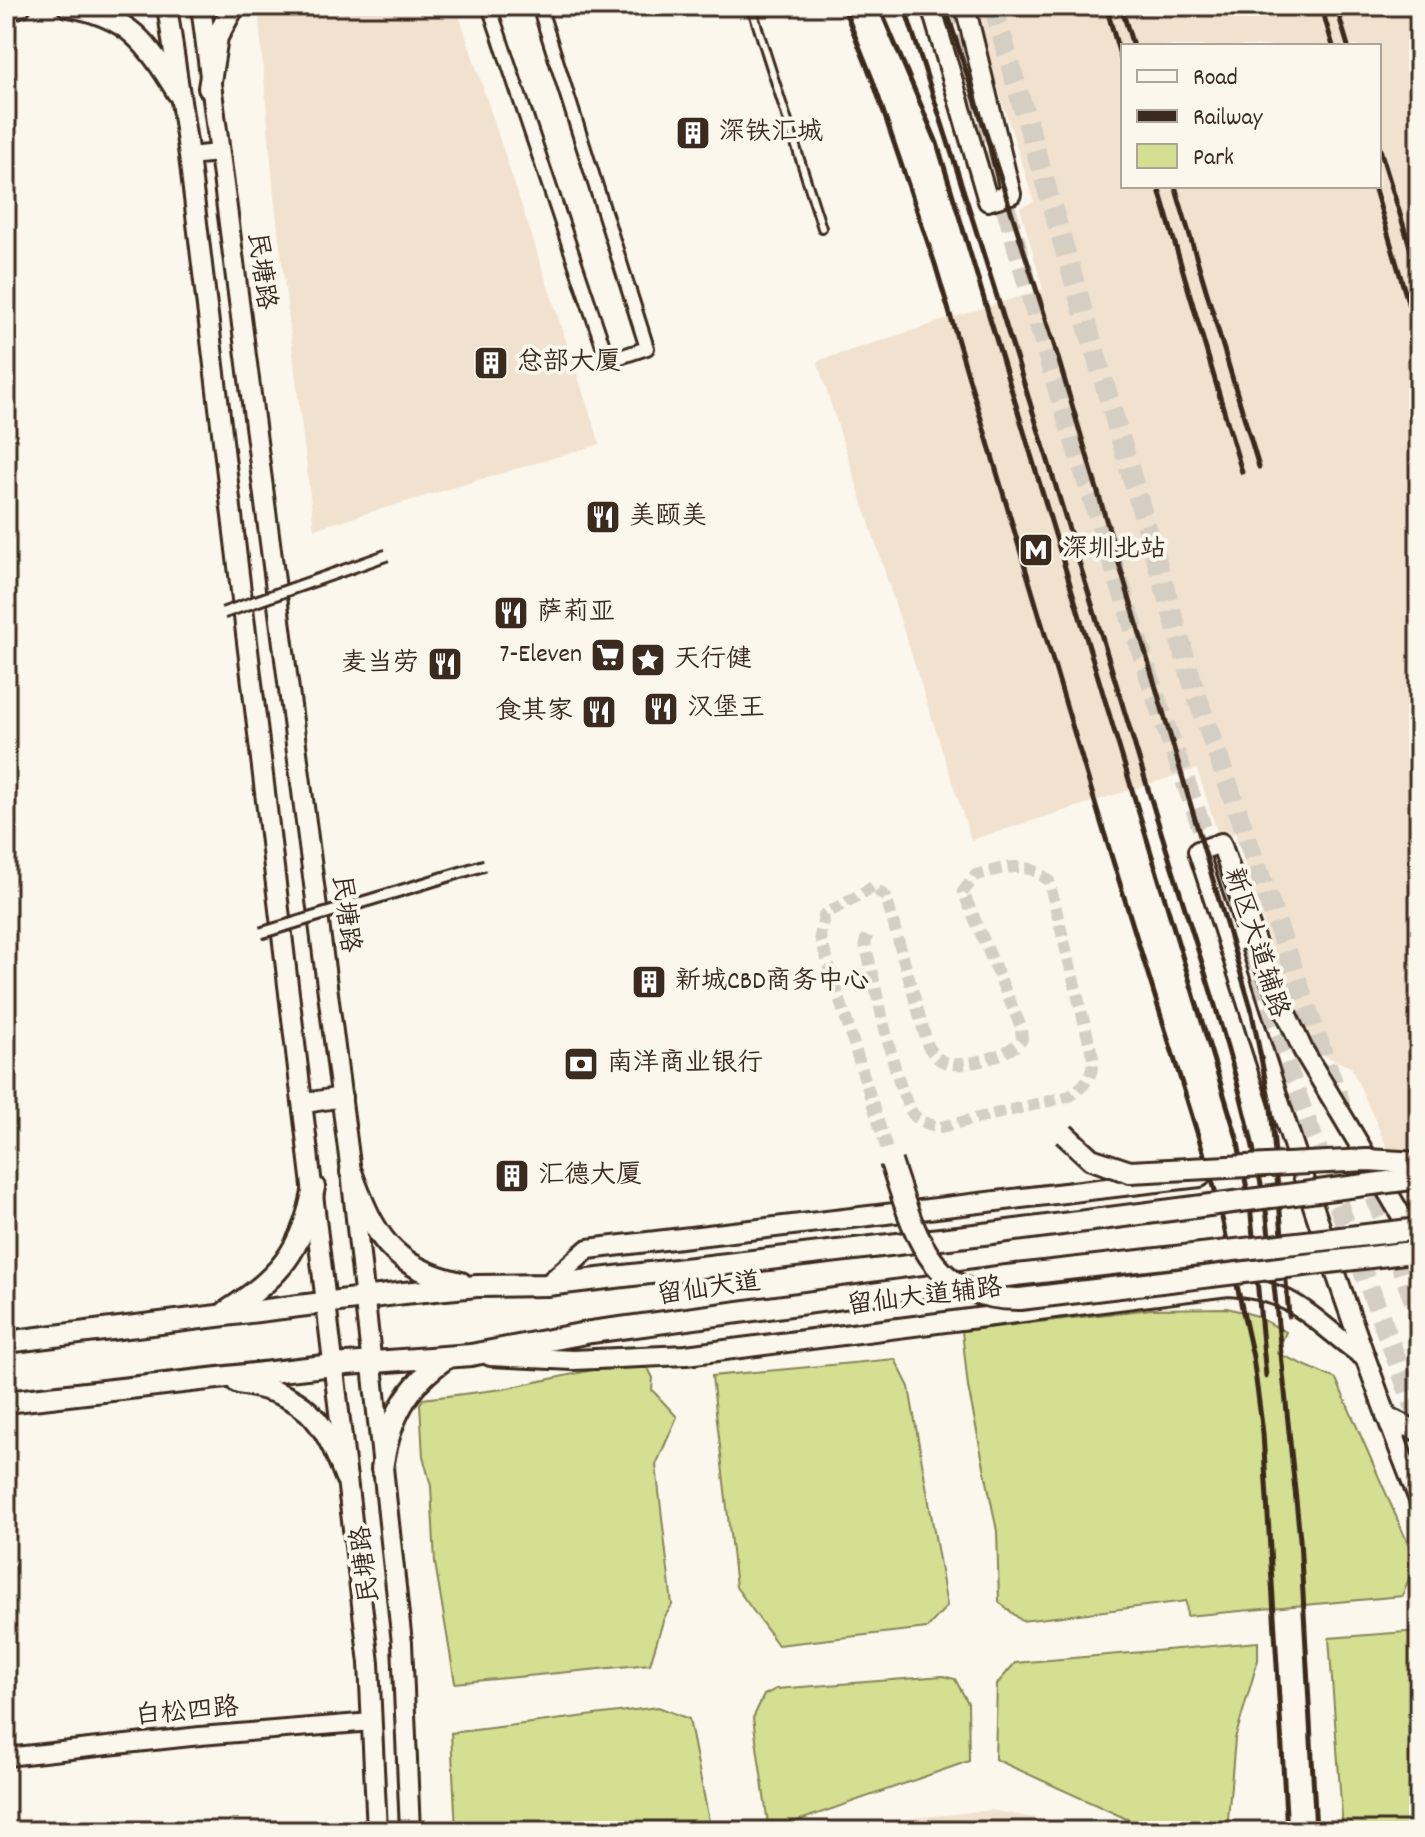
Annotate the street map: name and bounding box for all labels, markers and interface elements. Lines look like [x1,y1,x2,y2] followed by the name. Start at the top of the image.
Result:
[1121,44,1381,188] legend
[1193,62,1238,96] text: Road
[1193,102,1264,136] text: Railway
[674,114,712,152] building icon: 深铁汇城
[719,115,823,152] place label: 深铁汇城
[1193,142,1234,176] text: Park
[236,230,284,312] street label: 民塘路
[472,344,510,382] building icon: 总部大厦
[517,345,621,382] place label: 总部大厦
[584,498,622,536] restaurant icon: 美颐美
[629,499,707,536] place label: 美颐美
[1017,531,1055,569] metro station icon: 深圳北站
[1062,532,1166,569] place label: 深圳北站
[492,594,530,632] restaurant icon: 萨莉亚
[537,595,615,632] place label: 萨莉亚
[589,636,627,674] supermarket icon: 7-Eleven
[499,637,582,674] place label: 7-Eleven
[629,641,667,679] place icon: 天行健
[674,642,752,679] place label: 天行健
[426,645,464,683] restaurant icon: 麦当劳
[341,646,419,683] place label: 麦当劳
[642,690,680,728] restaurant icon: 汉堡王
[687,691,765,728] place label: 汉堡王
[580,693,618,731] restaurant icon: 食其家
[495,694,573,731] place label: 食其家
[1213,863,1297,1023] street label: 新区大道辅路
[321,873,367,955] street label: 民塘路
[630,963,668,1001] building icon: 新城CBD商务中心
[675,964,870,1001] place label: 新城CBD商务中心
[562,1045,600,1083] bank icon: 南洋商业银行
[607,1046,763,1083] place label: 南洋商业银行
[493,1157,531,1195] building icon: 汇德大厦
[538,1158,642,1195] place label: 汇德大厦
[655,1264,763,1316] street label: 留仙大道
[845,1270,1005,1326] street label: 留仙大道辅路
[344,1523,390,1605] street label: 民塘路
[134,1690,240,1736] street label: 白松四路

